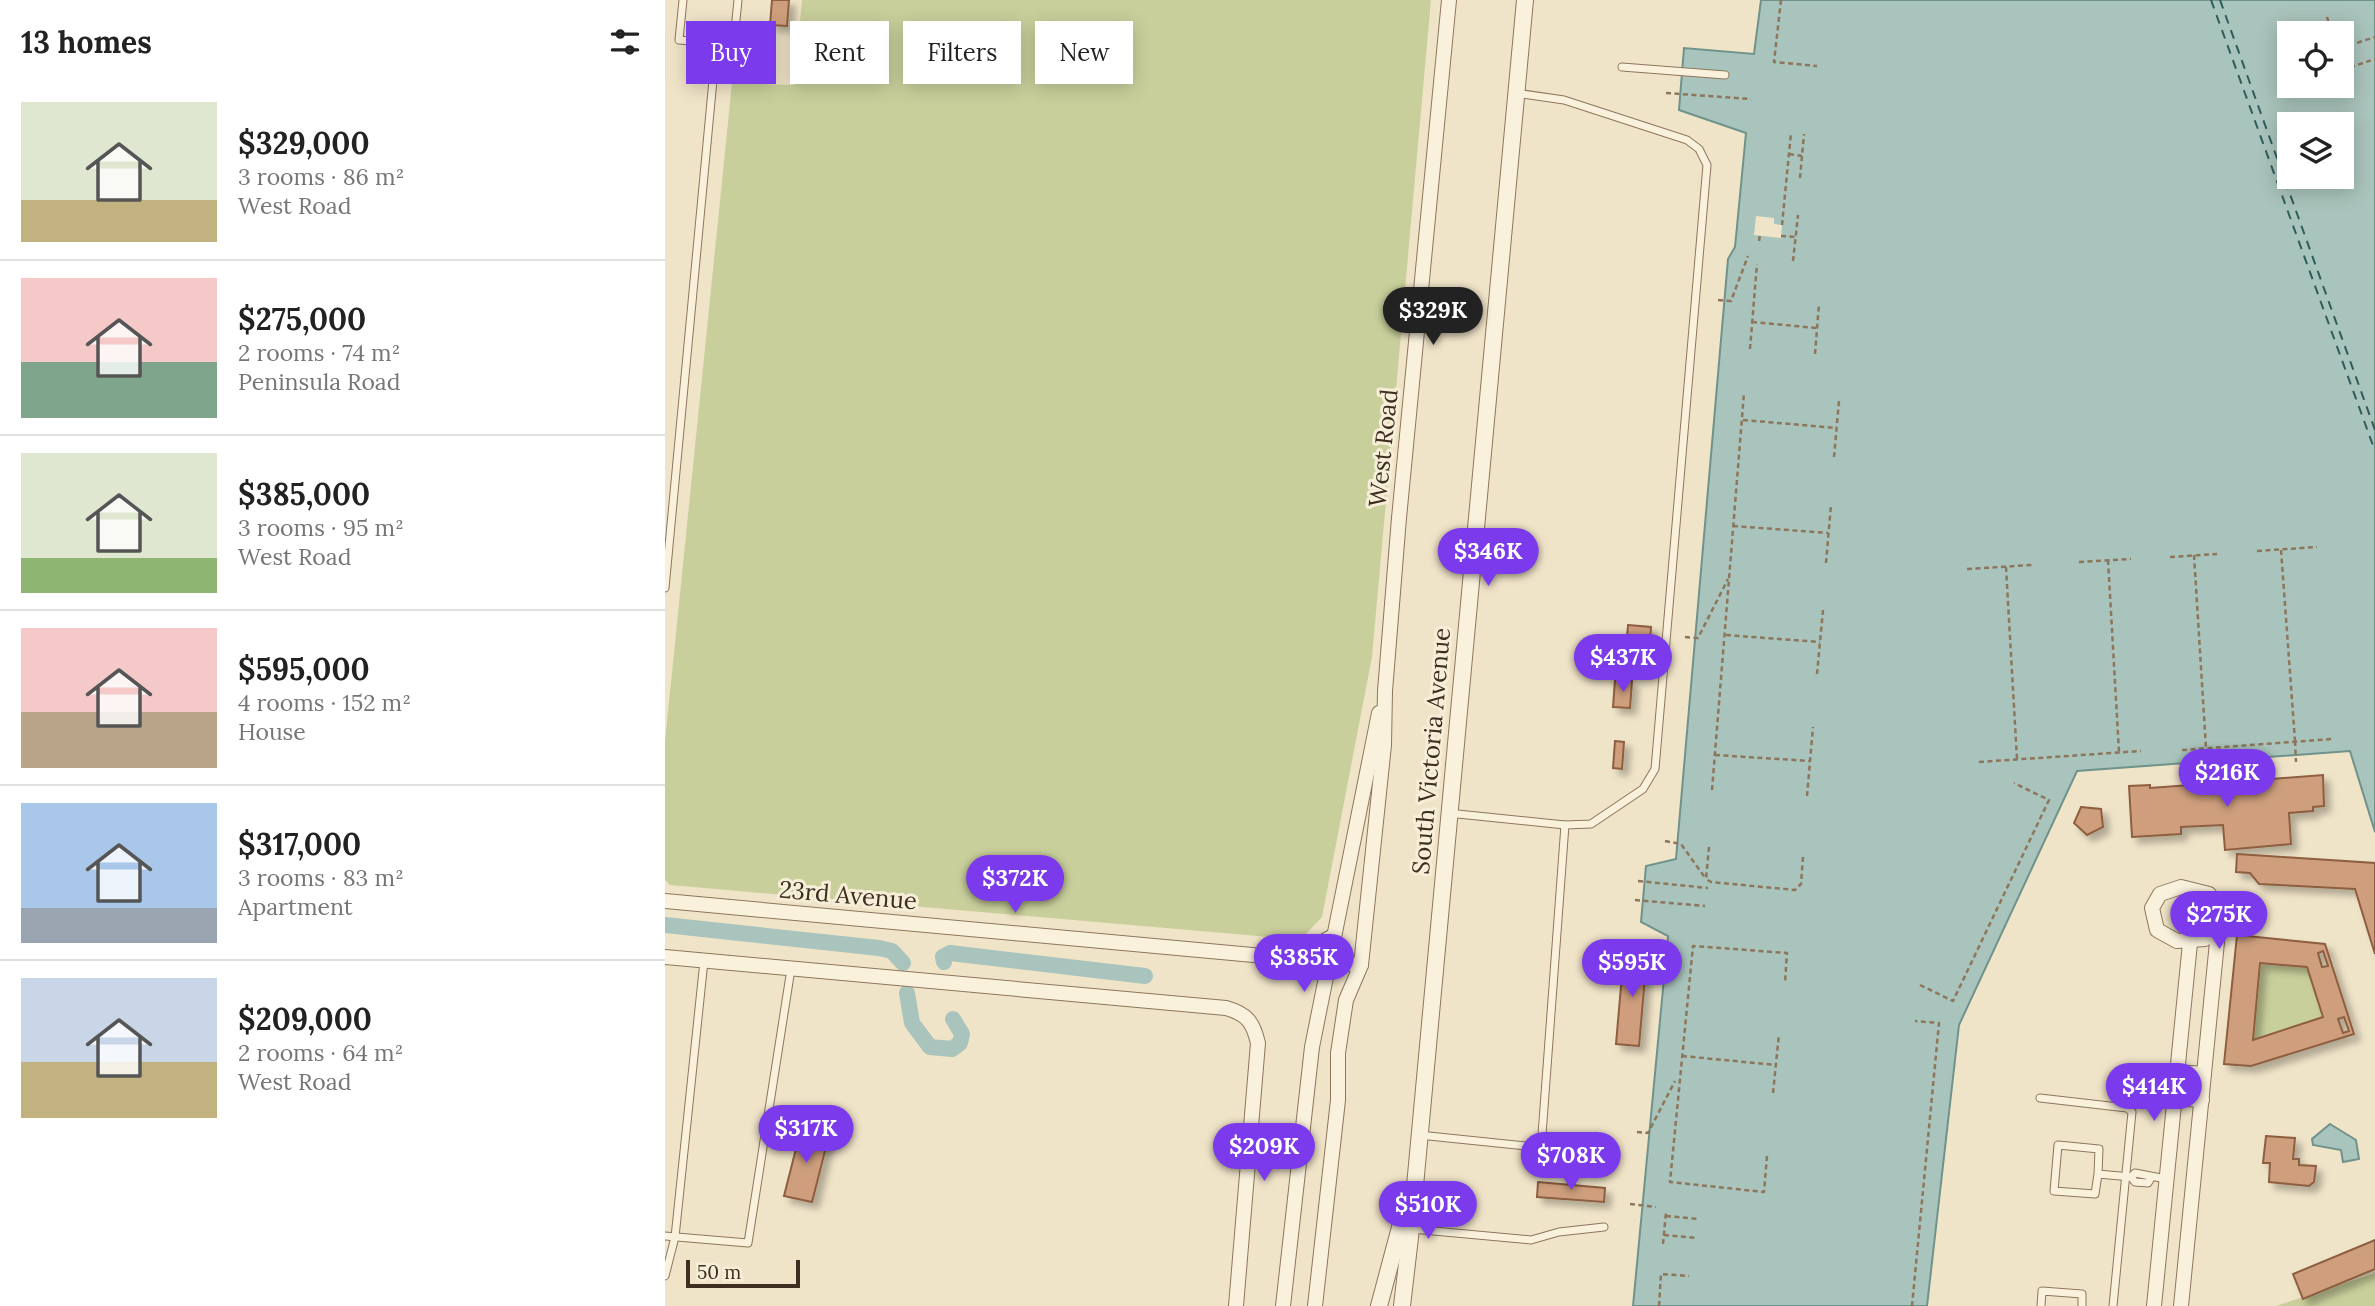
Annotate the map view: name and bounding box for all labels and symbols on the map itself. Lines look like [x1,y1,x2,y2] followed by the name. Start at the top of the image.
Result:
[1384,288,1482,347] pin: $329K
[1361,388,1405,508] street label: West Road
[1439,528,1537,588] pin: $346K
[1405,626,1457,876] street label: South Victoria Avenue
[1574,634,1672,694] pin: $437K
[2178,750,2276,809] pin: $216K
[966,856,1064,915] pin: $372K
[778,874,918,916] street label: 23rd Avenue
[2170,892,2268,951] pin: $275K
[1255,934,1353,994] pin: $385K
[1583,940,1681,999] pin: $595K
[2105,1064,2203,1123] pin: $414K
[757,1106,855,1165] pin: $317K
[1215,1124,1313,1183] pin: $209K
[1522,1132,1620,1192] pin: $708K
[1379,1182,1477,1241] pin: $510K
[686,1257,800,1289] scale bar

